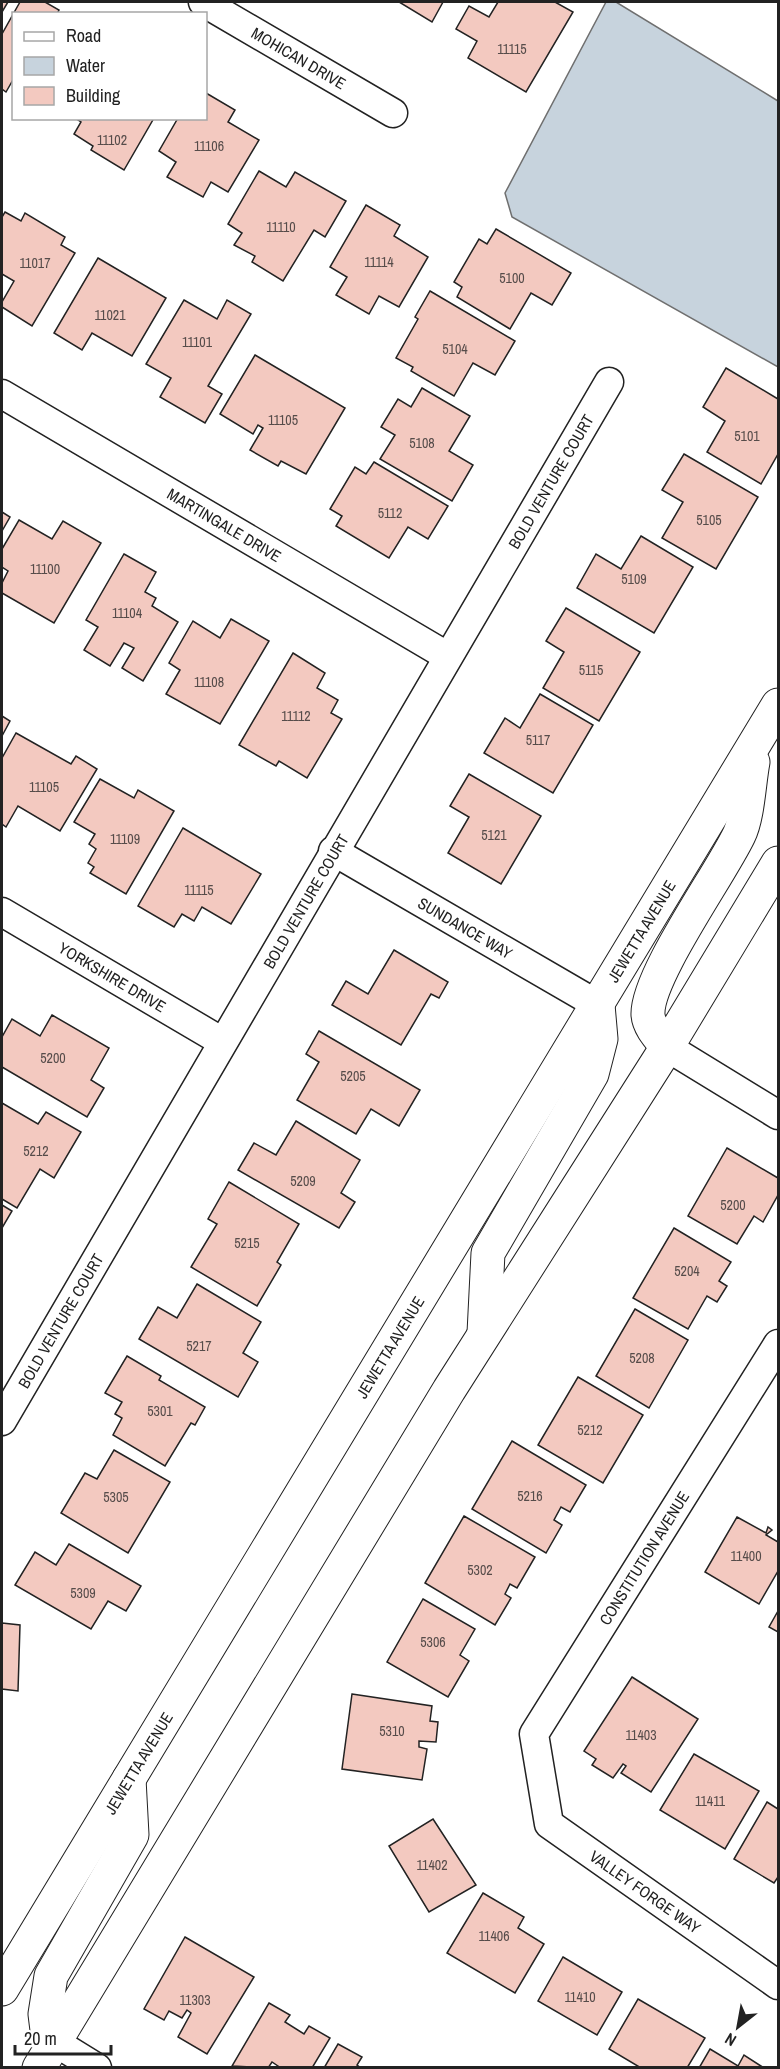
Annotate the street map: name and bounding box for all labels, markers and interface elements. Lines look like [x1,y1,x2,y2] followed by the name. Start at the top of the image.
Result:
[12,12,207,120] legend
[248,22,350,94] street label: MOHICAN DRIVE
[66,23,101,48] text: Road
[497,40,527,58] house number: 11115
[66,53,105,78] text: Water
[66,83,121,108] text: Building
[97,131,127,149] house number: 11102
[194,137,224,155] house number: 11106
[266,218,296,236] house number: 11110
[364,253,394,271] house number: 11114
[19,254,51,272] house number: 11017
[499,269,525,287] house number: 5100
[94,306,126,324] house number: 11021
[182,333,213,351] house number: 11101
[442,340,468,358] house number: 5104
[503,410,599,553] street label: BOLD VENTURE COURT
[268,411,298,429] house number: 11105
[734,427,760,445] house number: 5101
[409,434,435,452] house number: 5108
[163,483,285,567] street label: MARTINGALE DRIVE
[378,504,402,522] house number: 5112
[696,511,722,529] house number: 5105
[30,560,60,578] house number: 11100
[621,570,647,588] house number: 5109
[112,604,143,622] house number: 11104
[579,661,603,679] house number: 5115
[194,673,224,691] house number: 11108
[281,707,311,725] house number: 11112
[526,731,550,749] house number: 5117
[29,778,59,796] house number: 11105
[481,826,507,844] house number: 5121
[110,830,140,848] house number: 11109
[258,830,354,973] street label: BOLD VENTURE COURT
[602,876,681,986] street label: JEWETTA AVENUE
[184,881,214,899] house number: 11115
[414,892,517,964] street label: SUNDANCE WAY
[54,937,170,1017] street label: YORKSHIRE DRIVE
[40,1049,66,1067] house number: 5200
[340,1067,366,1085] house number: 5205
[23,1142,49,1160] house number: 5212
[290,1172,316,1190] house number: 5209
[720,1196,746,1214] house number: 5200
[234,1234,260,1252] house number: 5215
[13,1250,108,1392] street label: BOLD VENTURE COURT
[674,1262,700,1280] house number: 5204
[351,1292,429,1402] street label: JEWETTA AVENUE
[186,1337,212,1355] house number: 5217
[629,1349,655,1367] house number: 5208
[147,1402,173,1420] house number: 5301
[577,1421,603,1439] house number: 5212
[517,1487,543,1505] house number: 5216
[594,1487,694,1629] street label: CONSTITUTION AVENUE
[103,1488,129,1506] house number: 5305
[730,1547,762,1565] house number: 11400
[467,1561,493,1579] house number: 5302
[70,1584,96,1602] house number: 5309
[420,1633,446,1651] house number: 5306
[99,1708,178,1818] street label: JEWETTA AVENUE
[379,1722,405,1740] house number: 5310
[625,1726,657,1744] house number: 11403
[695,1792,726,1810] house number: 11411
[585,1845,705,1938] street label: VALLEY FORGE WAY
[416,1856,448,1874] house number: 11402
[478,1927,510,1945] house number: 11406
[564,1988,596,2006] house number: 11410
[179,1991,211,2009] house number: 11303
[708,1997,768,2057] north arrow
[15,2018,111,2056] scale bar
[24,2026,57,2051] text: 20 m
[721,2028,740,2052] text: N

